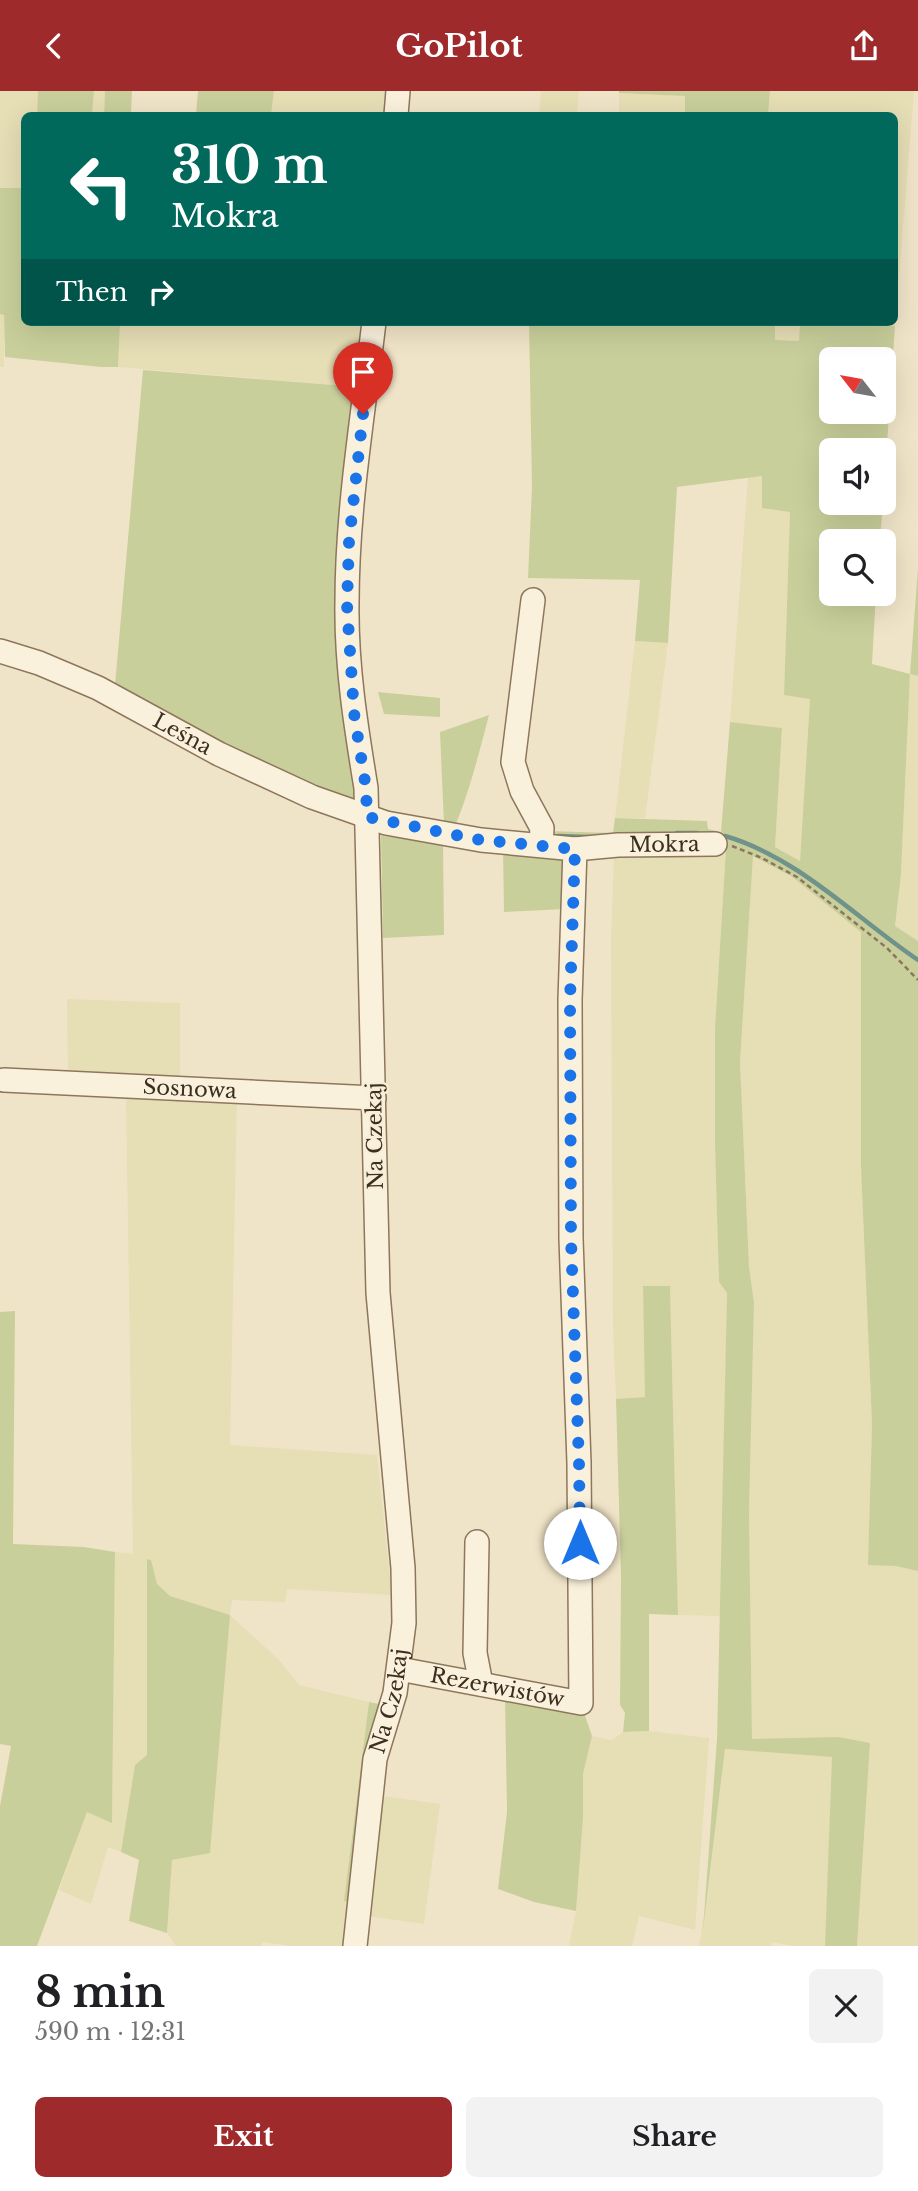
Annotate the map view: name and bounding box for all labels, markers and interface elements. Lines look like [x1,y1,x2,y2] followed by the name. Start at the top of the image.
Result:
[395,26,523,66] text: GoPilot
[35,27,73,65] icon: back
[845,27,883,65] icon: share
[171,135,328,196] text: 310 m
[56,140,147,231] icon: left
[171,196,279,236] text: Mokra
[142,273,180,311] icon: right
[56,276,128,308] text: Then
[333,342,393,414] pin
[819,347,896,423] north arrow
[819,347,896,606] map controls
[344,353,382,391] icon: arrive
[819,438,896,515] button: sound
[819,529,896,606] button: search
[149,708,217,761] street label: Leśna
[629,831,700,858] street label: Mokra
[142,1074,238,1104] street label: Sosnowa
[361,1082,389,1190] street label: Na Czekaj
[543,1506,617,1580] position arrow
[364,1647,414,1757] street label: Na Czekaj
[428,1662,567,1713] street label: Rezerwistów
[35,1966,165,2018] text: 8 min
[809,1969,883,2043] button: close
[35,2018,186,2046] text: 590 m · 12:31
[35,2097,452,2177] button: Exit
[466,2097,883,2177] button: Share

